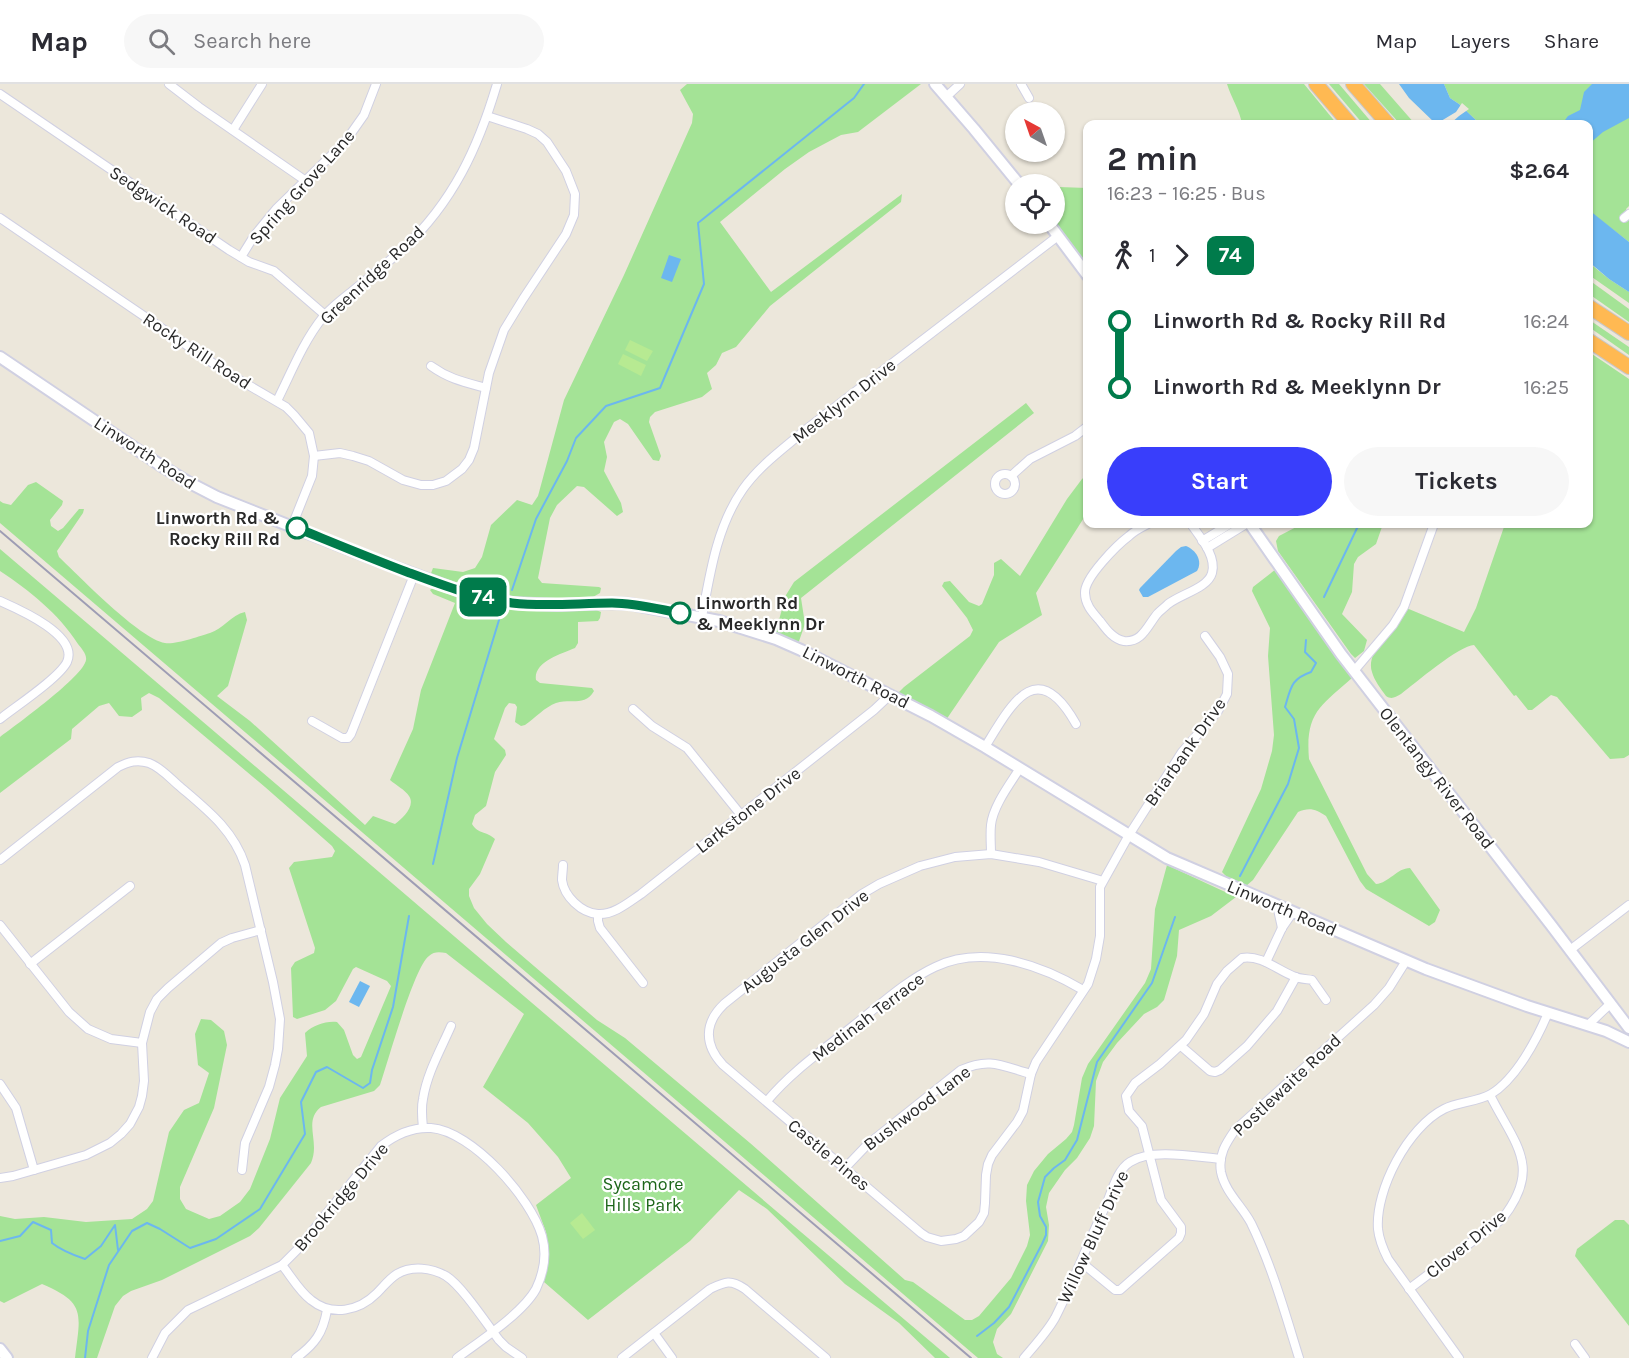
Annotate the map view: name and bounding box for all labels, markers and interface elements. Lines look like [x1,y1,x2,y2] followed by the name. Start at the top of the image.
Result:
[124,14,544,68] search box
[30,25,88,58] text: Map
[145,25,178,58] icon: search
[193,28,311,54] text: Search here
[1375,29,1417,53] text: Map
[1450,29,1511,53] text: Layers
[1544,29,1599,53] text: Share
[1005,102,1065,162] north arrow
[1005,102,1065,234] map controls
[244,125,360,249] street label: Spring Grove Lane
[1107,140,1198,178] text: 2 min
[1509,158,1569,184] text: $2.64
[105,161,221,249] street label: Sedgwick Road
[1005,174,1065,234] button: locate
[1107,182,1266,205] text: 16:23 – 16:25 · Bus
[315,221,429,329] street label: Greenridge Road
[1107,239,1140,272] icon: walk
[1165,239,1198,272] icon: forward
[1219,243,1242,267] text: 74
[1149,244,1156,267] text: 1
[139,308,255,394] street label: Rocky Rill Road
[1153,308,1446,334] text: Linworth Rd & Rocky Rill Rd
[1524,310,1569,333] text: 16:24
[788,354,900,448] street label: Meeklynn Drive
[1153,374,1441,400] text: Linworth Rd & Meeklynn Dr
[1523,376,1569,399] text: 16:25
[90,412,200,494] street label: Linworth Road
[1107,447,1332,516] button: Start
[1344,447,1569,516] button: Tickets
[156,507,280,550] place label: Linworth Rd & Rocky Rill Rd
[286,517,308,539] marker: Linworth Rd & Rocky Rill Rd
[456,578,510,616] line badge: 74
[472,585,494,609] text: 74
[696,592,824,635] place label: Linworth Rd & Meeklynn Dr
[669,602,691,624] marker: Linworth Rd & Meeklynn Dr
[799,641,913,713] street label: Linworth Road
[1139,694,1231,810] street label: Briarbank Drive
[1375,703,1499,853] street label: Olentangy River Road
[691,762,805,858] street label: Larkstone Drive
[1224,875,1340,941] street label: Linworth Road
[737,884,873,998] street label: Augusta Glen Drive
[808,968,928,1066] street label: Medinah Terrace
[1228,1029,1346,1141] street label: Postlewaite Road
[859,1061,975,1155] street label: Bushwood Lane
[783,1114,875,1196] street label: Castle Pines
[289,1138,393,1256] street label: Brookridge Drive
[1053,1167,1133,1307] street label: Willow Bluff Drive
[603,1173,683,1216] park label: Sycamore Hills Park
[1421,1205,1511,1283] street label: Clover Drive

